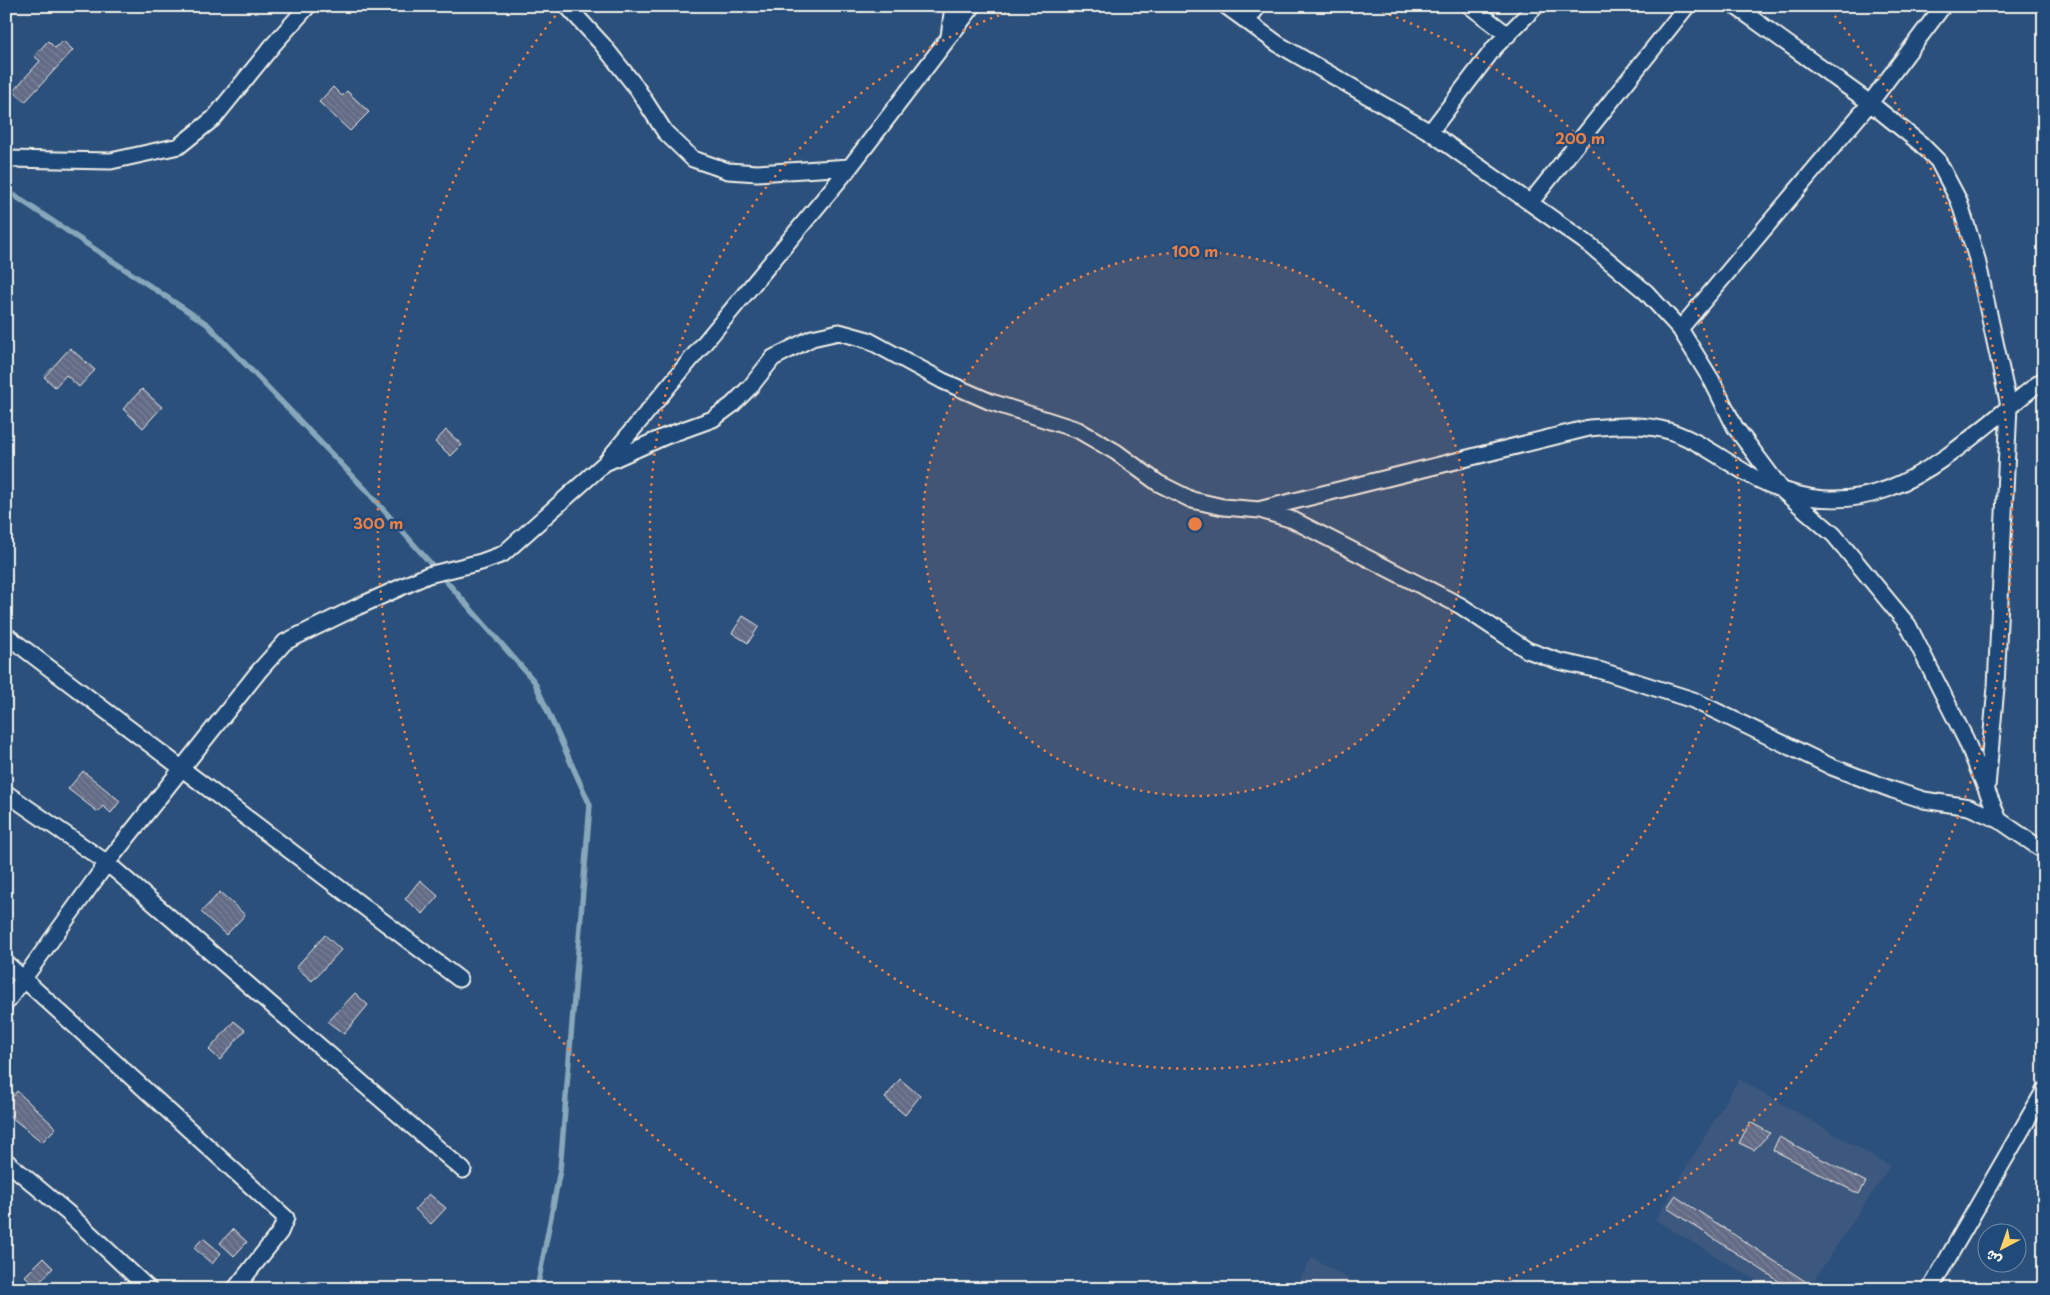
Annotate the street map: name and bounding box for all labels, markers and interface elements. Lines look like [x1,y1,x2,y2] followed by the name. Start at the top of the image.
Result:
[1555,126,1605,149] text: 200 m
[1172,239,1218,262] text: 100 m
[353,511,403,534] text: 300 m
[1186,515,1204,533] centre of rings
[1978,1222,2028,1272] north arrow
[1980,1245,2006,1271] text: ش

